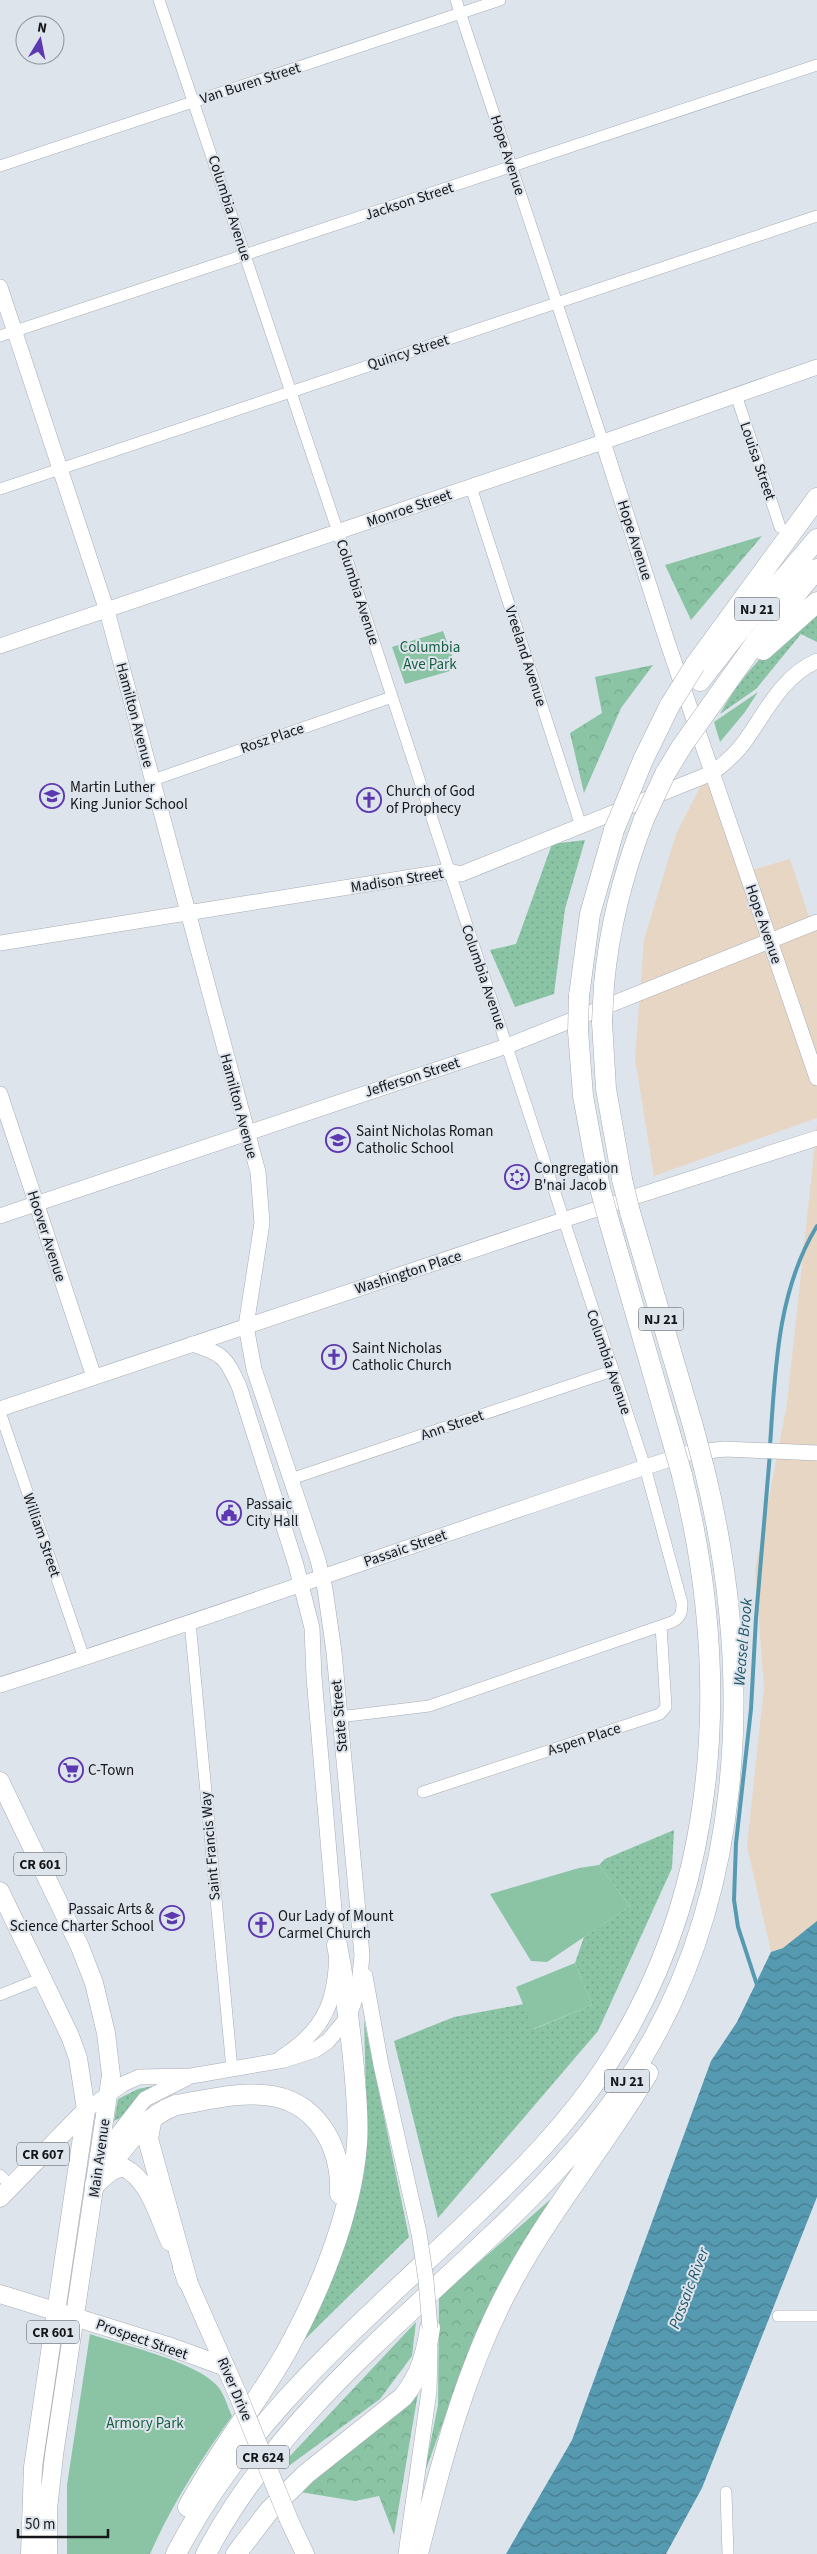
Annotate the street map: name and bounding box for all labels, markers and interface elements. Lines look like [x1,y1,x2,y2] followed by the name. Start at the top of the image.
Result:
[15,15,65,65] north arrow
[36,18,48,39] text: N
[197,57,303,110] street label: Van Buren Street
[485,112,530,198] street label: Hope Avenue
[203,153,256,264] street label: Columbia Avenue
[362,177,456,226] street label: Jackson Street
[365,329,452,376] street label: Quincy Street
[734,419,781,503] street label: Louisa Street
[364,484,454,533] street label: Monroe Street
[612,497,657,583] street label: Hope Avenue
[331,537,384,648] street label: Columbia Avenue
[734,598,780,620] road number: NJ 21
[499,603,552,709] street label: Vreeland Avenue
[400,637,460,675] park label: Columbia Ave Park
[110,660,159,770] street label: Hamilton Avenue
[238,718,307,759] street label: Rosz Place
[70,777,188,815] place label: Martin Luther King Junior School
[386,781,475,819] place label: Church of God of Prophecy
[39,783,65,809] school or university icon: Martin Luther King Junior School
[356,787,382,813] church icon: Church of God of Prophecy
[349,863,445,898] street label: Madison Street
[740,882,787,967] street label: Hope Avenue
[456,922,511,1033] street label: Columbia Avenue
[214,1051,263,1161] street label: Hamilton Avenue
[362,1052,462,1103] street label: Jefferson Street
[356,1121,493,1159] place label: Saint Nicholas Roman Catholic School
[325,1127,351,1153] school or university icon: Saint Nicholas Roman Catholic School
[534,1158,619,1196] place label: Congregation B'nai Jacob
[504,1164,530,1190] synagogue icon: Congregation B'nai Jacob
[22,1188,71,1284] street label: Hoover Avenue
[352,1245,464,1300] street label: Washington Place
[581,1307,636,1418] street label: Columbia Avenue
[638,1308,684,1330] road number: NJ 21
[352,1338,452,1376] place label: Saint Nicholas Catholic Church
[321,1344,347,1370] church icon: Saint Nicholas Catholic Church
[418,1405,486,1446] street label: Ann Street
[17,1490,66,1580] street label: William Street
[246,1494,298,1532] place label: Passaic City Hall
[216,1500,242,1526] public building icon: Passaic City Hall
[361,1524,450,1573] street label: Passaic Street
[728,1597,758,1687] water label: Weasel Brook
[326,1679,353,1753] street label: State Street
[545,1718,623,1761] street label: Aspen Place
[58,1757,84,1783] supermarket icon: C-Town
[88,1760,134,1781] place label: C-Town
[195,1791,226,1901] street label: Saint Francis Way
[14,1852,66,1876] road number: CR 601
[10,1899,154,1937] place label: Passaic Arts & Science Charter School
[159,1905,185,1931] school or university icon: Passaic Arts & Science Charter School
[278,1906,393,1944] place label: Our Lady of Mount Carmel Church
[248,1912,274,1938] church icon: Our Lady of Mount Carmel Church
[604,2070,650,2092] road number: NJ 21
[84,2117,115,2199] street label: Main Avenue
[17,2142,69,2166] road number: CR 607
[663,2243,715,2332] water label: Passaic River
[93,2314,191,2365] street label: Prospect Street
[27,2320,79,2344] road number: CR 601
[212,2354,257,2424] street label: River Drive
[106,2413,184,2434] park label: Armory Park
[237,2446,289,2468] road number: CR 624
[18,2506,108,2538] scale bar
[25,2514,55,2535] text: 50 m

